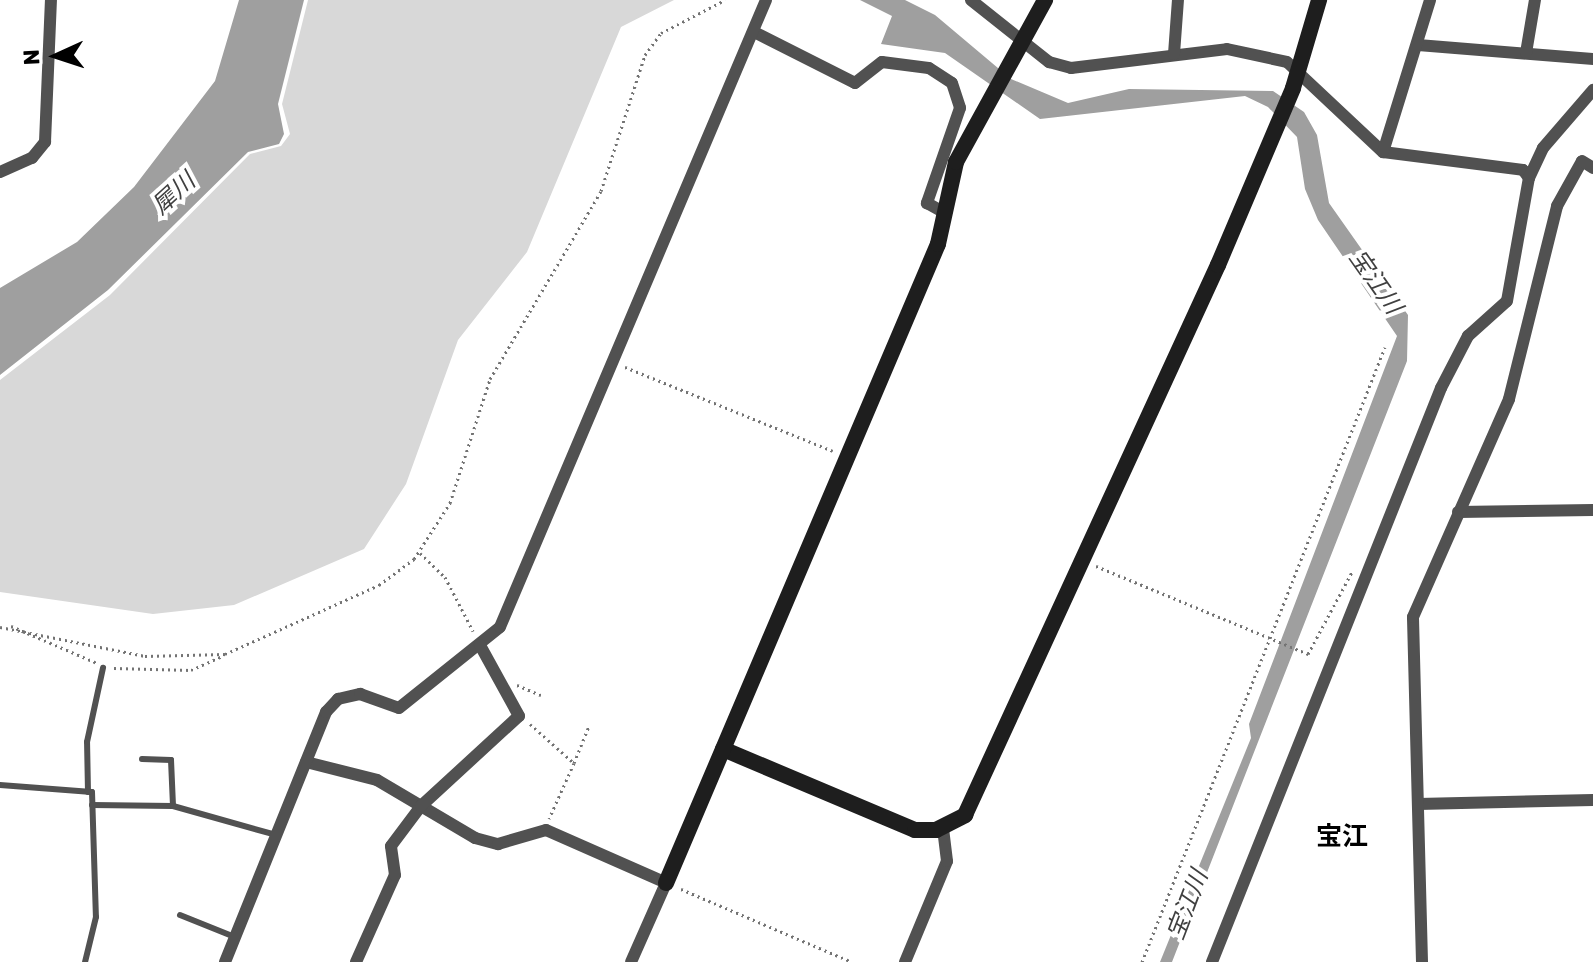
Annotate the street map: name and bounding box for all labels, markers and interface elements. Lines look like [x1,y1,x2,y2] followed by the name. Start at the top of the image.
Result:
[16,16,96,96] north arrow
[18,49,45,66] text: N
[147,167,201,221] water label: 犀川
[1343,244,1407,320] water label: 宝江川
[1316,821,1368,853] district label: 宝江
[1162,866,1214,944] water label: 宝江川

